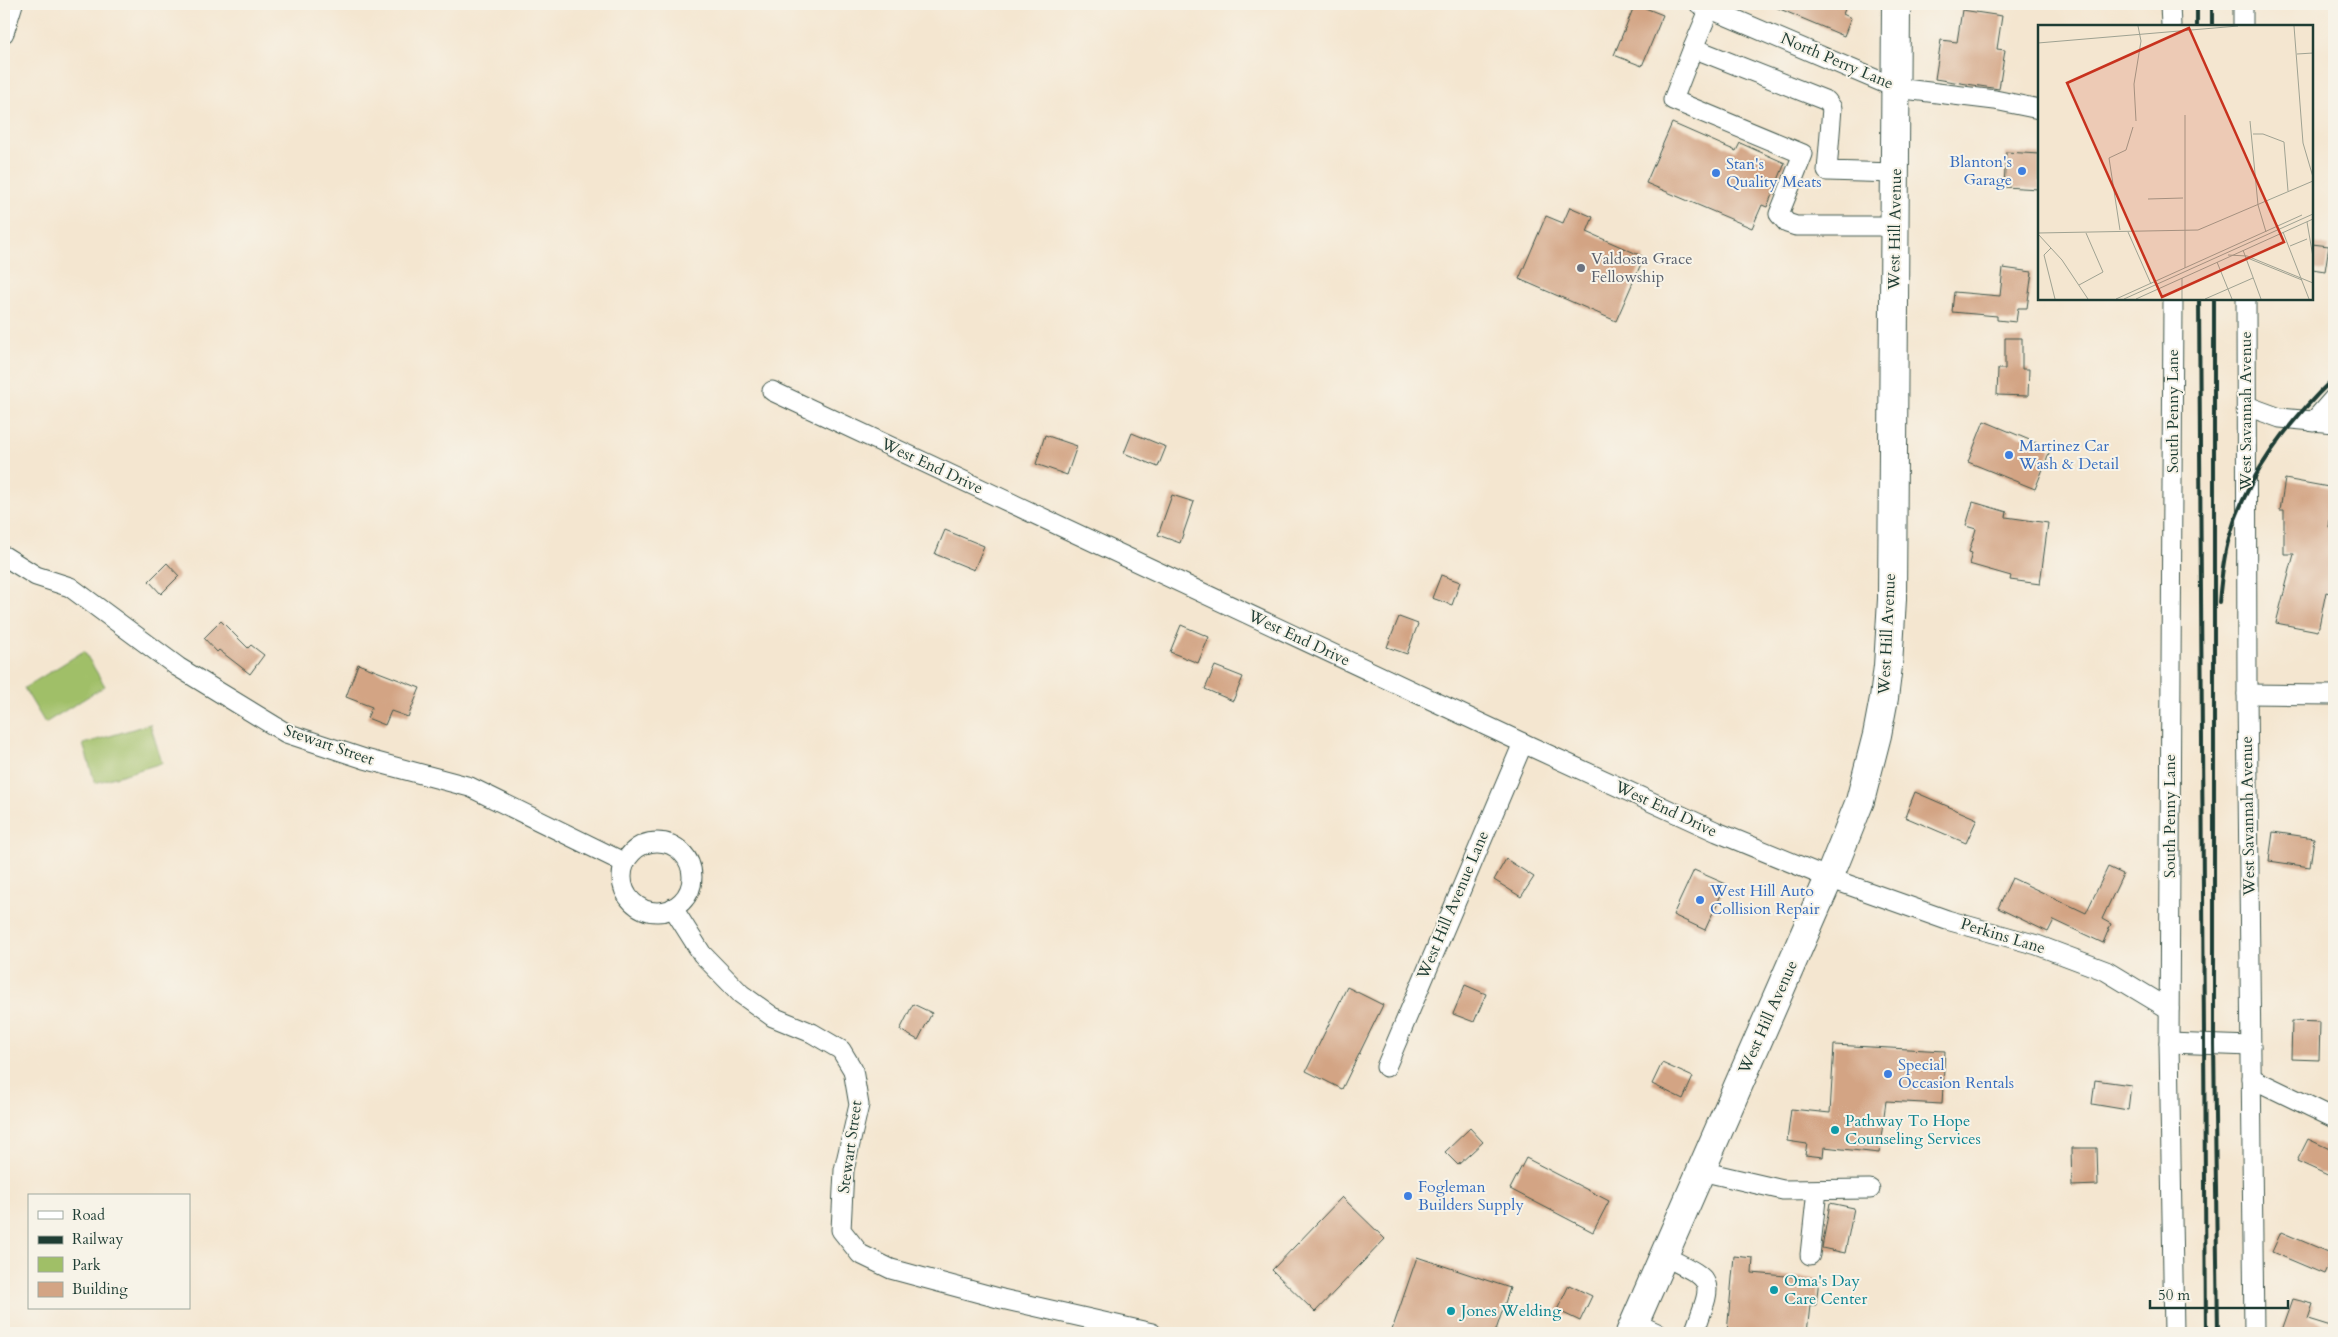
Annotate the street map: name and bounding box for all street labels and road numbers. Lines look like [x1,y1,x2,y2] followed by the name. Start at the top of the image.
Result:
[1777,27,1897,95] street label: North Perry Lane
[1883,168,1907,291] street label: West Hill Avenue
[2235,331,2257,492] street label: West Savannah Avenue
[2162,349,2184,473] street label: South Penny Lane
[877,432,987,499] street label: West End Drive
[1873,573,1901,696] street label: West Hill Avenue
[1244,604,1354,671] street label: West End Drive
[281,719,377,771] street label: Stewart Street
[2236,736,2260,897] street label: West Savannah Avenue
[2159,754,2181,878] street label: South Penny Lane
[1611,775,1721,842] street label: West End Drive
[1411,827,1494,983] street label: West Hill Avenue Lane
[1958,913,2048,959] street label: Perkins Lane
[1733,957,1803,1078] street label: West Hill Avenue
[833,1099,867,1195] street label: Stewart Street

